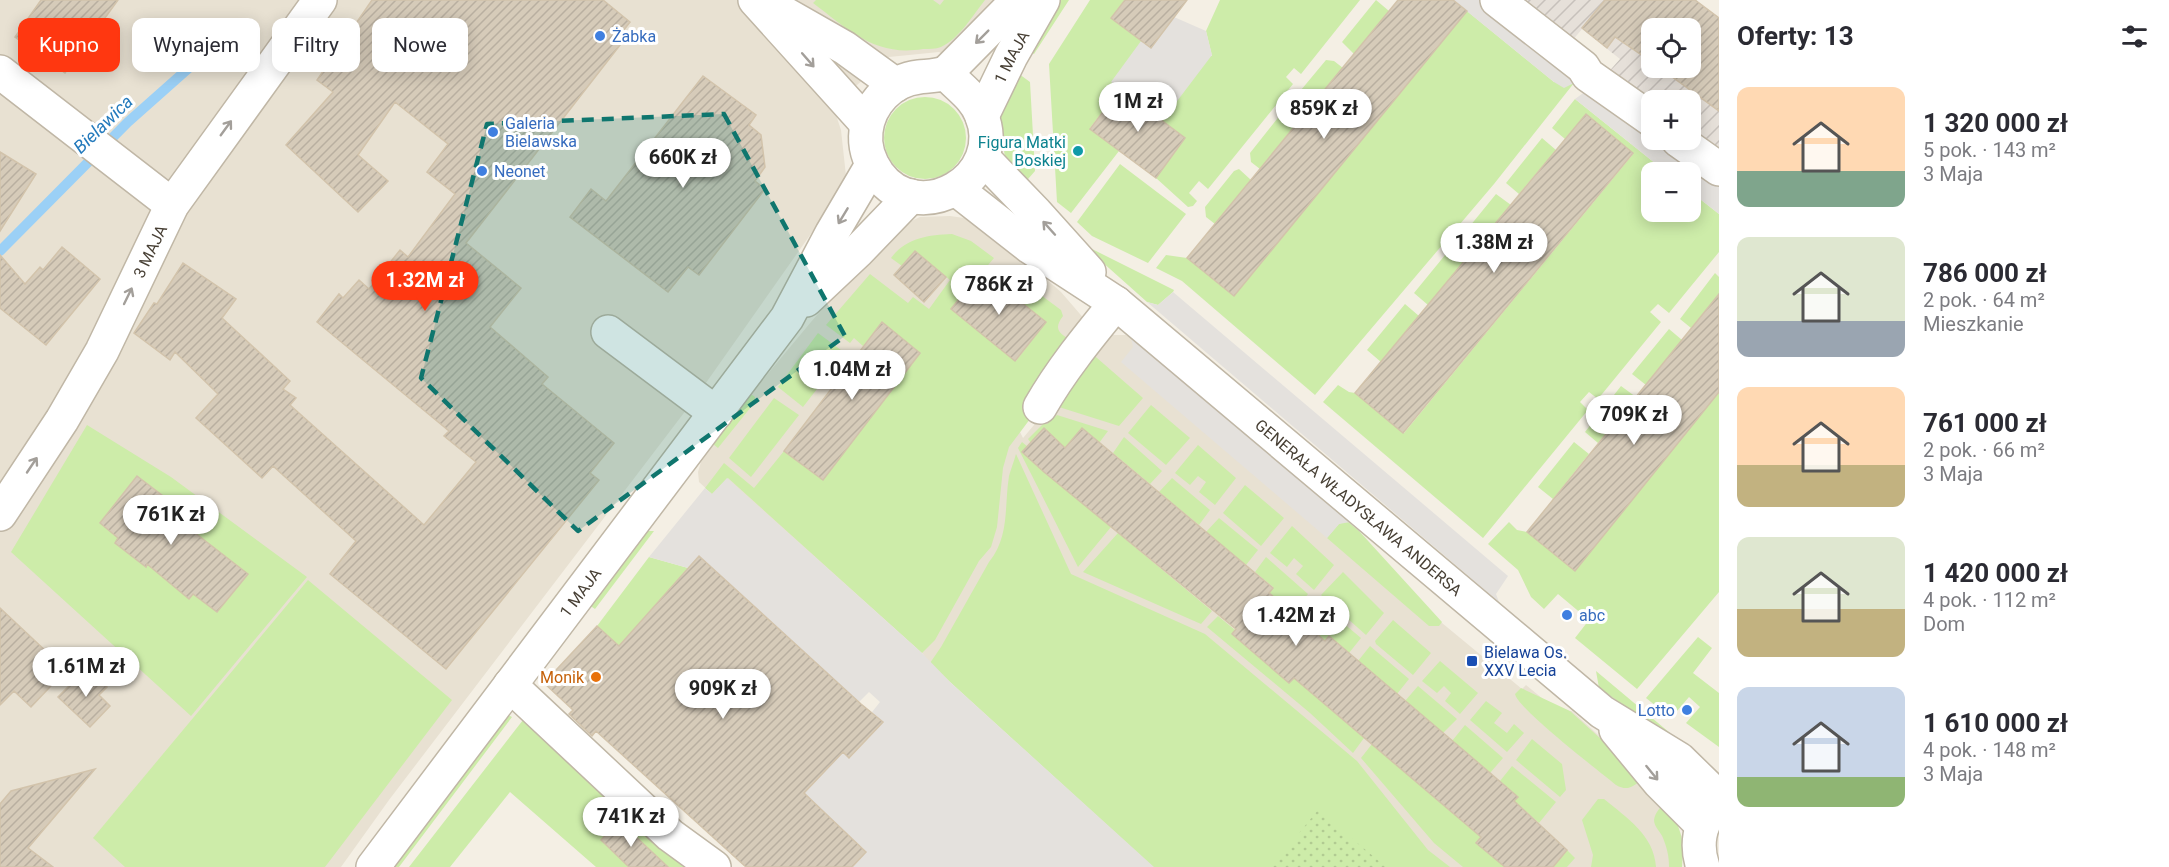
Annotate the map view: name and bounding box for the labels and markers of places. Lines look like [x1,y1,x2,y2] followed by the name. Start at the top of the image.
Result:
[612,27,656,46] place label: Żabka
[593,29,607,43] marker: Żabka
[1096,82,1180,133] pin: 1M zł
[1269,89,1379,140] pin: 859K zł
[505,114,577,151] place label: Galeria Bielawska
[486,125,500,139] marker: Galeria Bielawska
[978,133,1066,170] place label: Figura Matki Boskiej
[628,138,738,189] pin: 660K zł
[1071,144,1085,158] marker: Figura Matki Boskiej
[494,162,546,181] place label: Neonet
[475,164,489,178] marker: Neonet
[1432,223,1556,274] pin: 1.38M zł
[363,261,487,312] pin: 1.32M zł
[944,265,1054,316] pin: 786K zł
[790,350,914,401] pin: 1.04M zł
[1579,395,1689,446] pin: 709K zł
[116,495,226,546] pin: 761K zł
[1234,596,1358,647] pin: 1.42M zł
[1579,606,1605,625] place label: abc
[1560,608,1574,622] marker: abc
[1484,643,1567,680] place label: Bielawa Os. XXV Lecia
[24,647,148,698] pin: 1.61M zł
[1465,654,1479,668] marker: Bielawa Os. XXV Lecia
[540,668,585,687] place label: Monik
[668,669,778,720] pin: 909K zł
[589,670,603,684] marker: Monik
[1638,701,1675,720] place label: Lotto
[1680,703,1694,717] marker: Lotto
[576,797,686,848] pin: 741K zł

